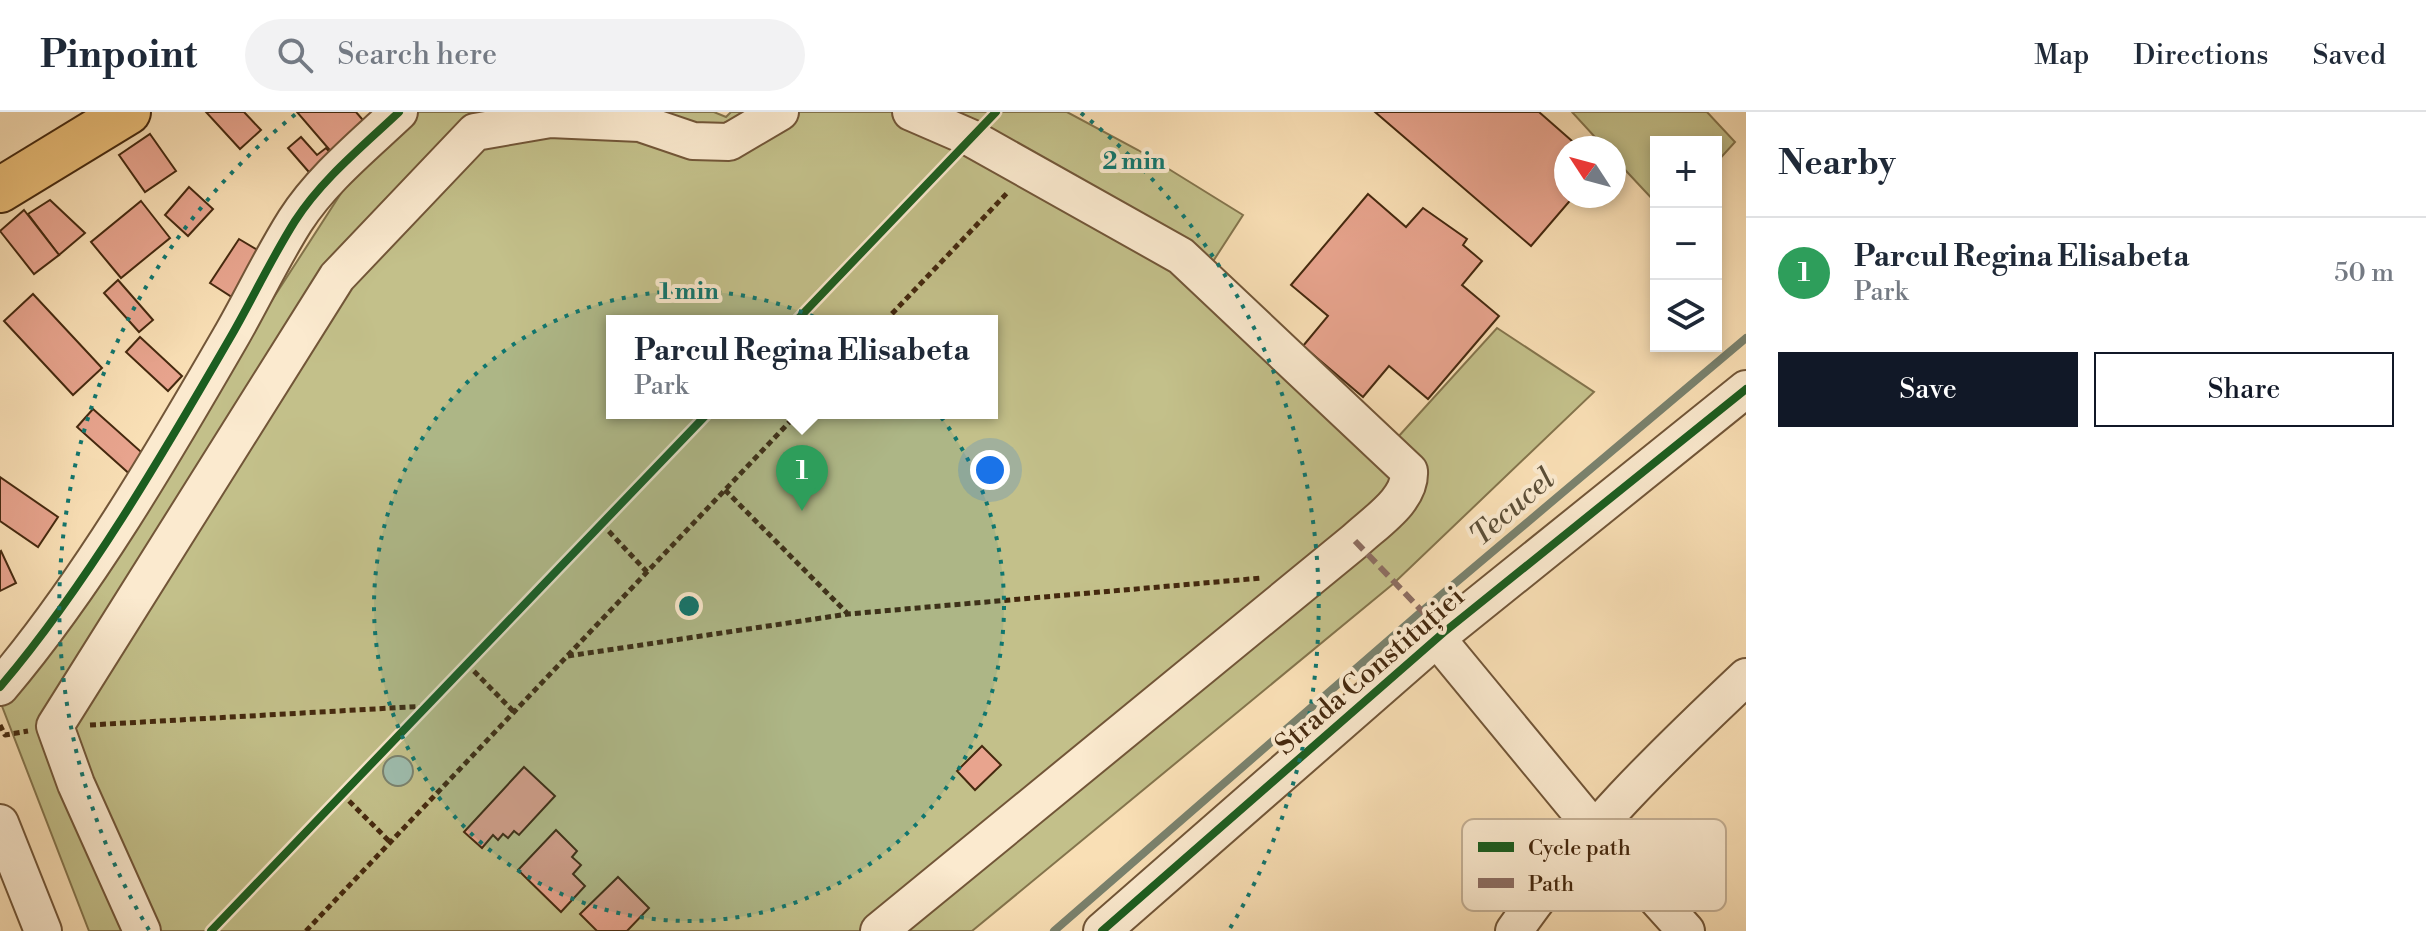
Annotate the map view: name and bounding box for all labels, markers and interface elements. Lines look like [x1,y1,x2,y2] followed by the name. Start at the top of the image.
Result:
[245,19,805,91] search box
[40,32,197,79] text: Pinpoint
[273,33,317,77] icon: search
[337,36,497,74] text: Search here
[2034,38,2089,73] text: Map
[2133,38,2268,73] text: Directions
[2312,38,2386,73] text: Saved
[1554,136,1626,208] north arrow
[1650,136,1722,352] map controls
[1650,136,1722,208] button: +
[1778,143,1896,185] text: Nearby
[1102,147,1166,177] text: 2 min
[1650,208,1722,280] button: −
[1854,238,2189,276] text: Parcul Regina Elisabeta
[1798,257,1810,289] text: 1
[2334,257,2394,289] text: 50 m
[1854,276,1908,308] text: Park
[659,277,719,307] text: 1 min
[1650,280,1722,352] button: layers
[606,315,998,419] popup
[634,332,970,370] text: Parcul Regina Elisabeta
[1778,352,2078,427] button: Save
[2094,352,2394,427] button: Share
[634,370,688,402] text: Park
[776,445,828,511] pin: 1
[970,450,1010,490] your location
[1462,460,1563,555] water label: Tecucel
[1268,579,1472,763] street label: Strada Constituției
[675,592,703,620] centre of rings
[1462,819,1726,911] legend
[1528,835,1631,862] text: Cycle path
[1528,871,1574,898] text: Path

